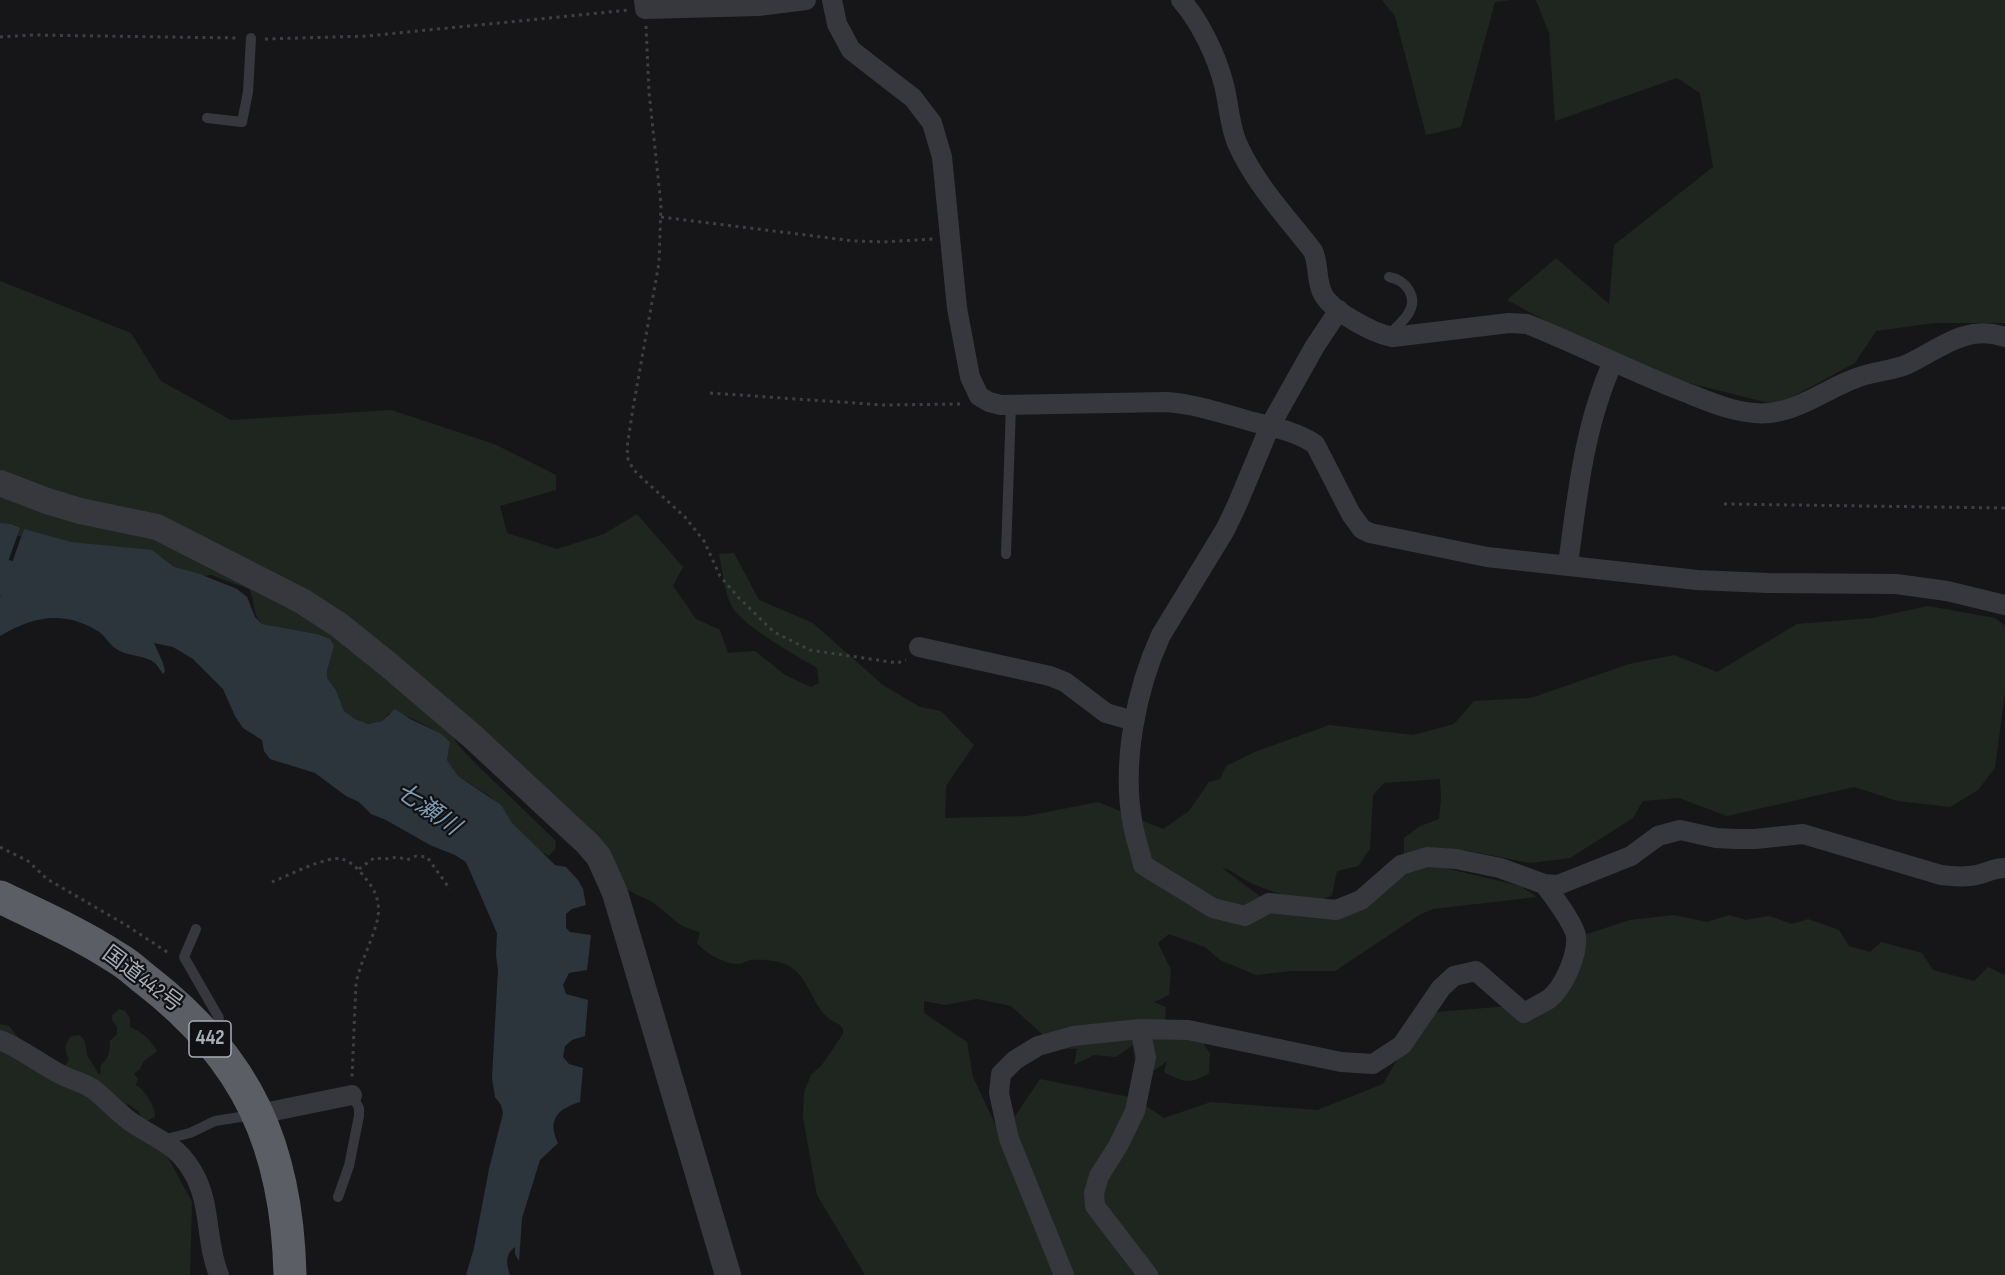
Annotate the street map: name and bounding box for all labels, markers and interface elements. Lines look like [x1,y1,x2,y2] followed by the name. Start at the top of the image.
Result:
[389,778,465,842] water label: 七瀬川
[97,941,187,1019] street label: 国道442号
[189,1021,231,1057] road number: 442

